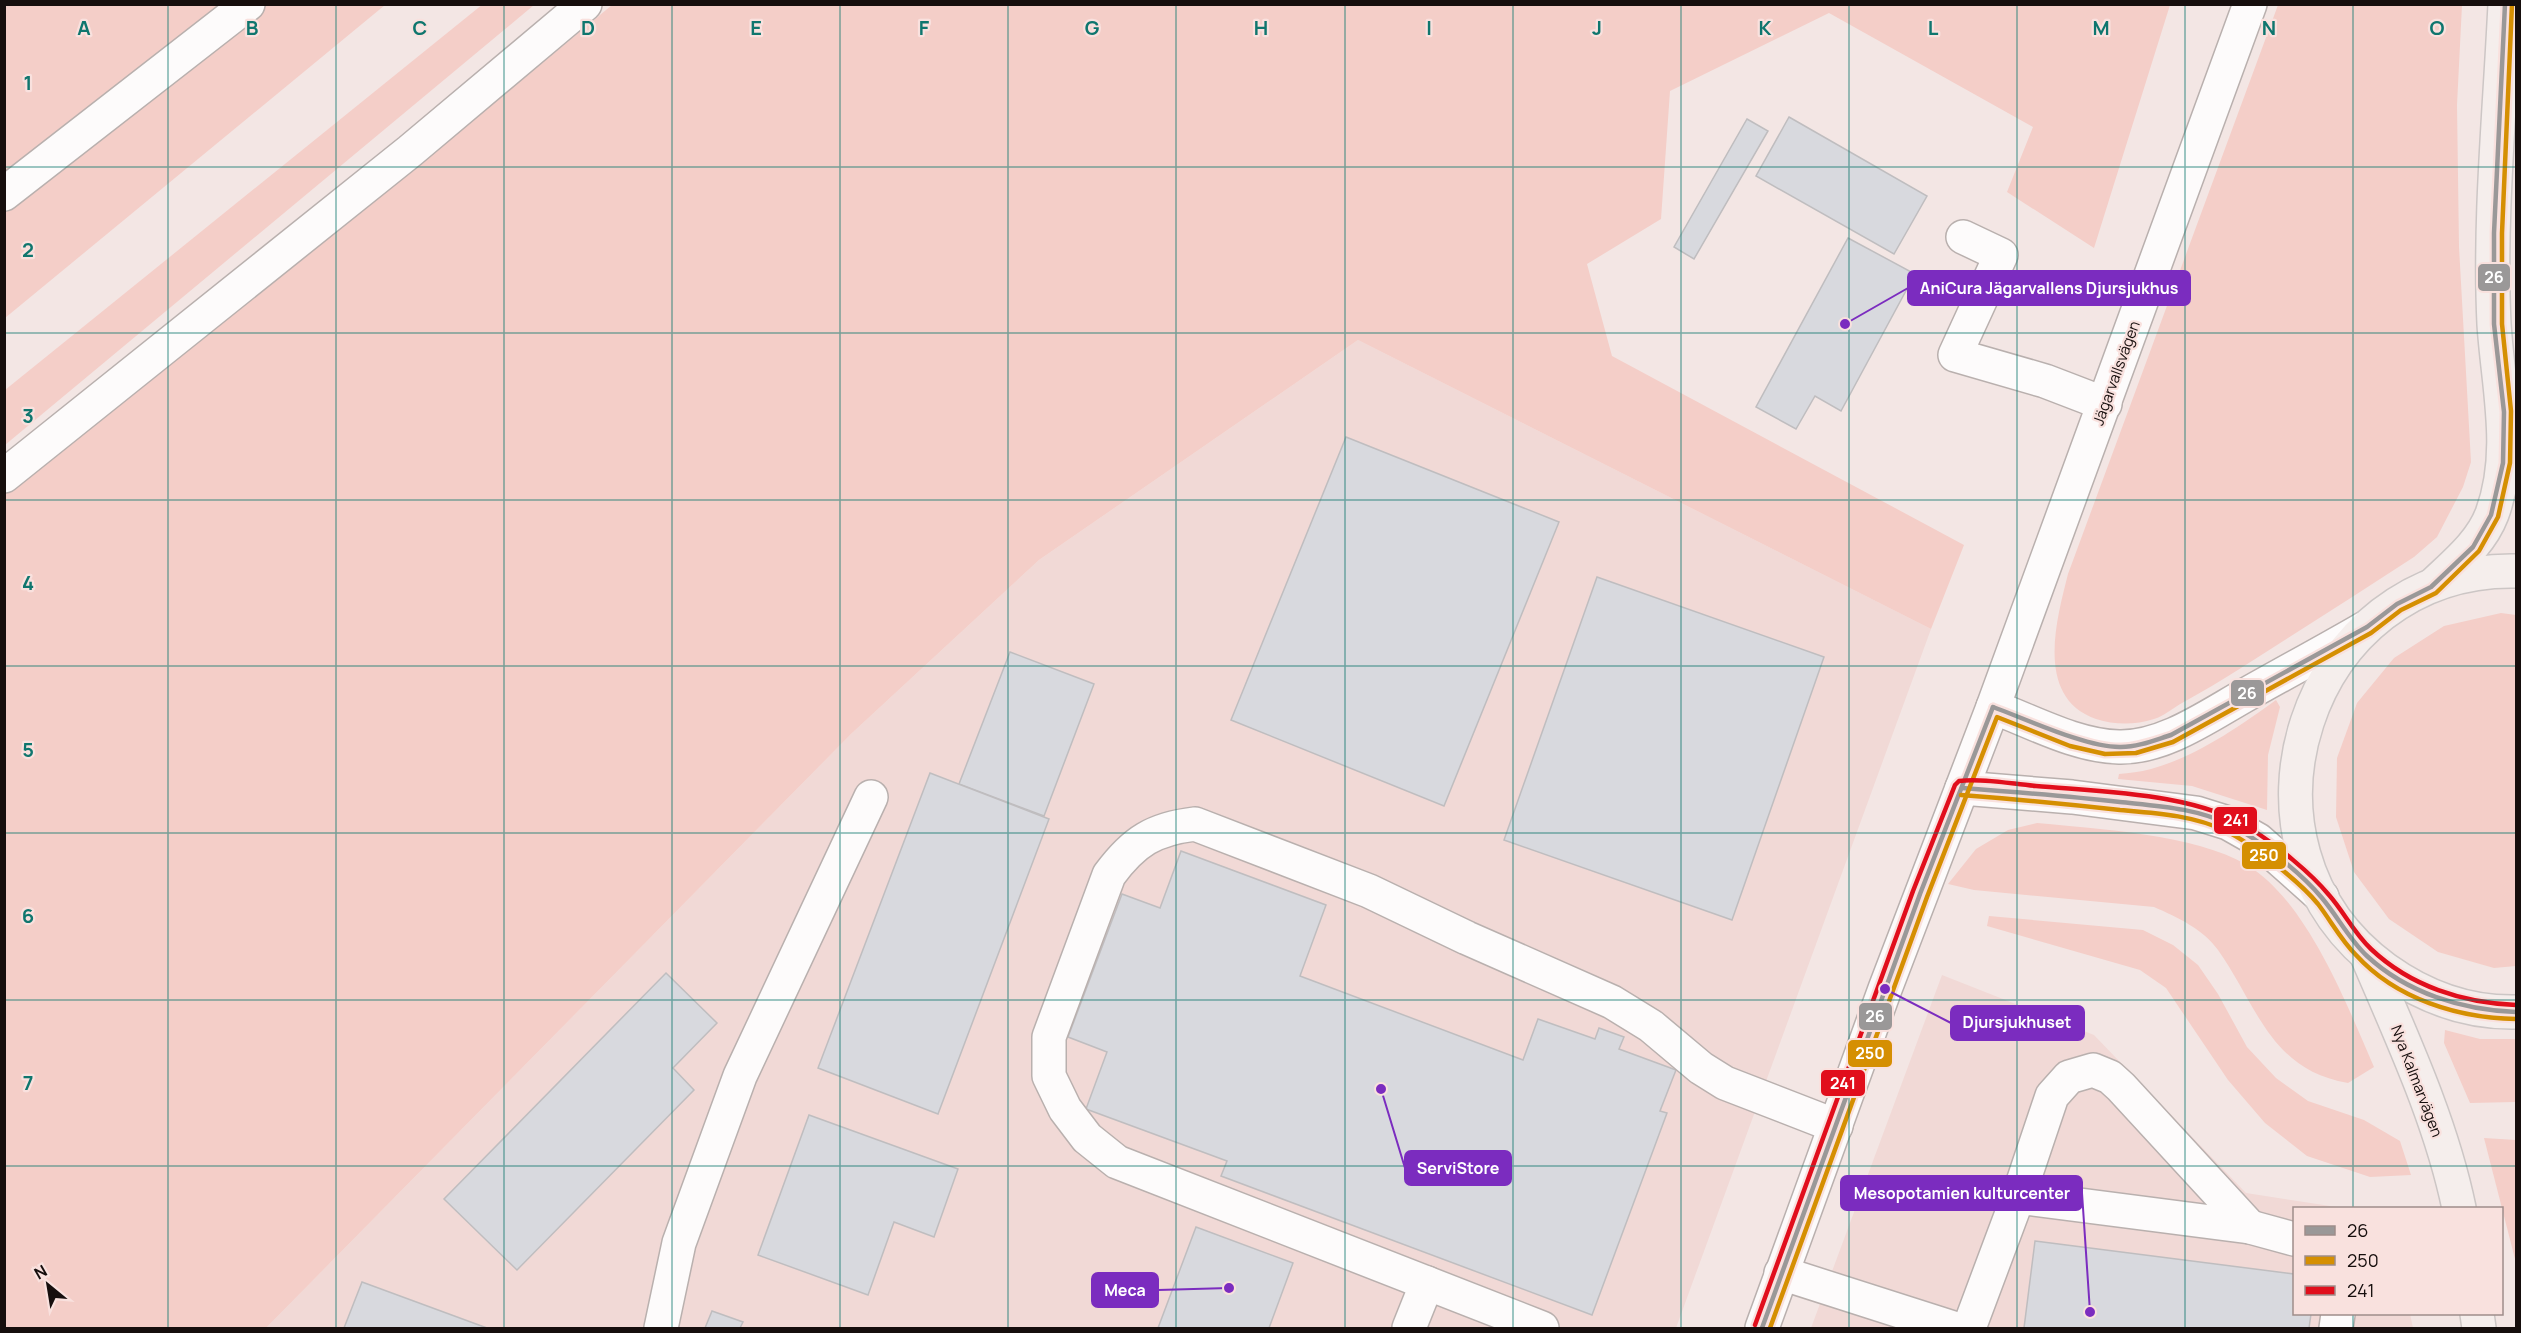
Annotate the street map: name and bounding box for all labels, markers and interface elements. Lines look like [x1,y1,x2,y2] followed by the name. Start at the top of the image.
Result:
[77,14,91,41] text: A
[246,14,259,41] text: B
[413,14,427,41] text: C
[581,14,595,41] text: D
[750,14,762,41] text: E
[919,14,930,41] text: F
[1085,14,1100,41] text: G
[1254,14,1268,41] text: H
[1426,14,1432,41] text: I
[1592,14,1602,41] text: J
[1759,14,1772,41] text: K
[1928,14,1939,41] text: L
[2092,14,2110,41] text: M
[2262,14,2276,41] text: N
[2430,14,2445,41] text: O
[24,69,32,96] text: 1
[22,236,34,263] text: 2
[2477,263,2511,292] line badge: 26
[2484,266,2504,288] text: 26
[1908,271,2190,305] callout: AniCura Jägarvallens Djursjukhus
[1920,277,2179,299] text: AniCura Jägarvallens Djursjukhus
[2087,318,2145,428] street label: Jägarvallsvägen
[22,402,34,429] text: 3
[22,569,34,596] text: 4
[2230,679,2265,707] line badge: 26
[2237,682,2257,704] text: 26
[22,736,34,763] text: 5
[2213,806,2258,835] line badge: 241
[2223,809,2249,831] text: 241
[2241,841,2287,870] line badge: 250
[2249,844,2279,866] text: 250
[22,902,34,929] text: 6
[1858,1002,1893,1031] line badge: 26
[1865,1005,1885,1027] text: 26
[1951,1006,2084,1040] callout: Djursjukhuset
[1962,1011,2072,1033] text: Djursjukhuset
[2386,1022,2448,1140] street label: Nya Kalmarvägen
[1847,1039,1893,1068] line badge: 250
[1855,1042,1885,1064] text: 250
[23,1069,33,1096] text: 7
[1820,1069,1866,1097] line badge: 241
[1830,1072,1856,1094] text: 241
[1405,1151,1511,1185] callout: ServiStore
[1417,1157,1500,1179] text: ServiStore
[1841,1176,2082,1210] callout: Mesopotamien kulturcenter
[1854,1182,2070,1204] text: Mesopotamien kulturcenter
[2293,1207,2503,1315] legend
[2347,1218,2368,1242] text: 26
[2347,1248,2379,1272] text: 250
[18,1255,78,1315] north arrow
[30,1260,51,1284] text: N
[1092,1273,1158,1307] callout: Meca
[2347,1278,2375,1302] text: 241
[1104,1279,1146,1301] text: Meca

